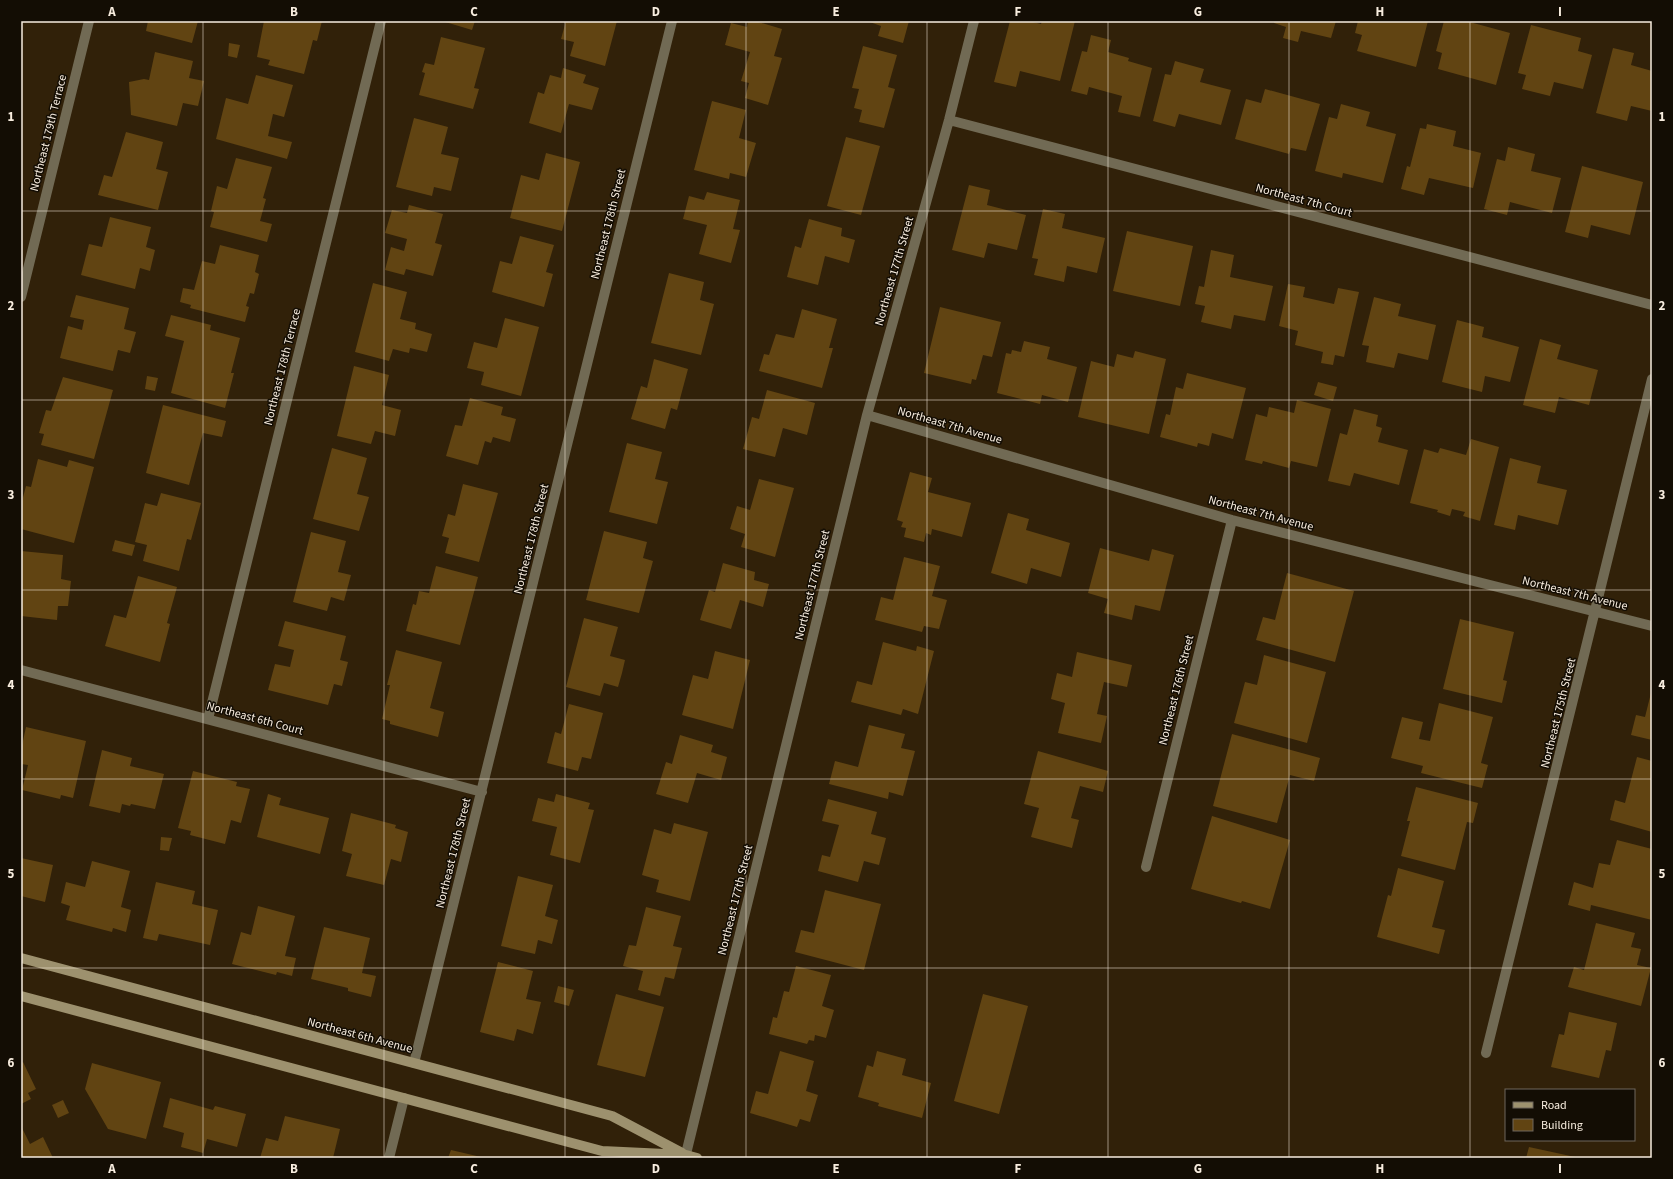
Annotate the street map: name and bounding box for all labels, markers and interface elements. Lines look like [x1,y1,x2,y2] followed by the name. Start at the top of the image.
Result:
[107,3,116,21] text: A
[290,3,298,21] text: B
[470,3,478,21] text: C
[652,3,660,21] text: D
[832,3,840,21] text: E
[1015,3,1022,21] text: F
[1194,3,1202,21] text: G
[1376,3,1384,21] text: H
[1558,3,1562,21] text: I
[26,73,71,193] street label: Northeast 179th Terrace
[8,108,15,126] text: 1
[1659,108,1666,126] text: 1
[587,167,630,281] street label: Northeast 178th Street
[1254,179,1354,222] street label: Northeast 7th Court
[871,214,918,328] street label: Northeast 177th Street
[8,297,15,315] text: 2
[1659,297,1666,315] text: 2
[260,307,305,427] street label: Northeast 178th Terrace
[896,402,1004,449] street label: Northeast 7th Avenue
[510,482,553,596] street label: Northeast 178th Street
[8,486,15,504] text: 3
[1659,486,1666,504] text: 3
[1206,491,1315,536] street label: Northeast 7th Avenue
[791,528,834,642] street label: Northeast 177th Street
[1520,572,1629,615] street label: Northeast 7th Avenue
[1155,633,1198,747] street label: Northeast 176th Street
[1537,656,1580,770] street label: Northeast 175th Street
[8,676,15,694] text: 4
[1659,676,1666,694] text: 4
[205,697,305,740] street label: Northeast 6th Court
[432,796,475,910] street label: Northeast 178th Street
[714,843,757,957] street label: Northeast 177th Street
[8,865,15,883] text: 5
[1659,865,1666,883] text: 5
[305,1013,414,1058] street label: Northeast 6th Avenue
[8,1054,15,1072] text: 6
[1659,1054,1666,1072] text: 6
[1505,1089,1635,1141] legend
[1541,1097,1567,1114] text: Road
[1541,1117,1583,1134] text: Building
[107,1160,116,1178] text: A
[290,1160,298,1178] text: B
[470,1160,478,1178] text: C
[652,1160,660,1178] text: D
[832,1160,840,1178] text: E
[1015,1160,1022,1178] text: F
[1194,1160,1202,1178] text: G
[1376,1160,1384,1178] text: H
[1558,1160,1562,1178] text: I

